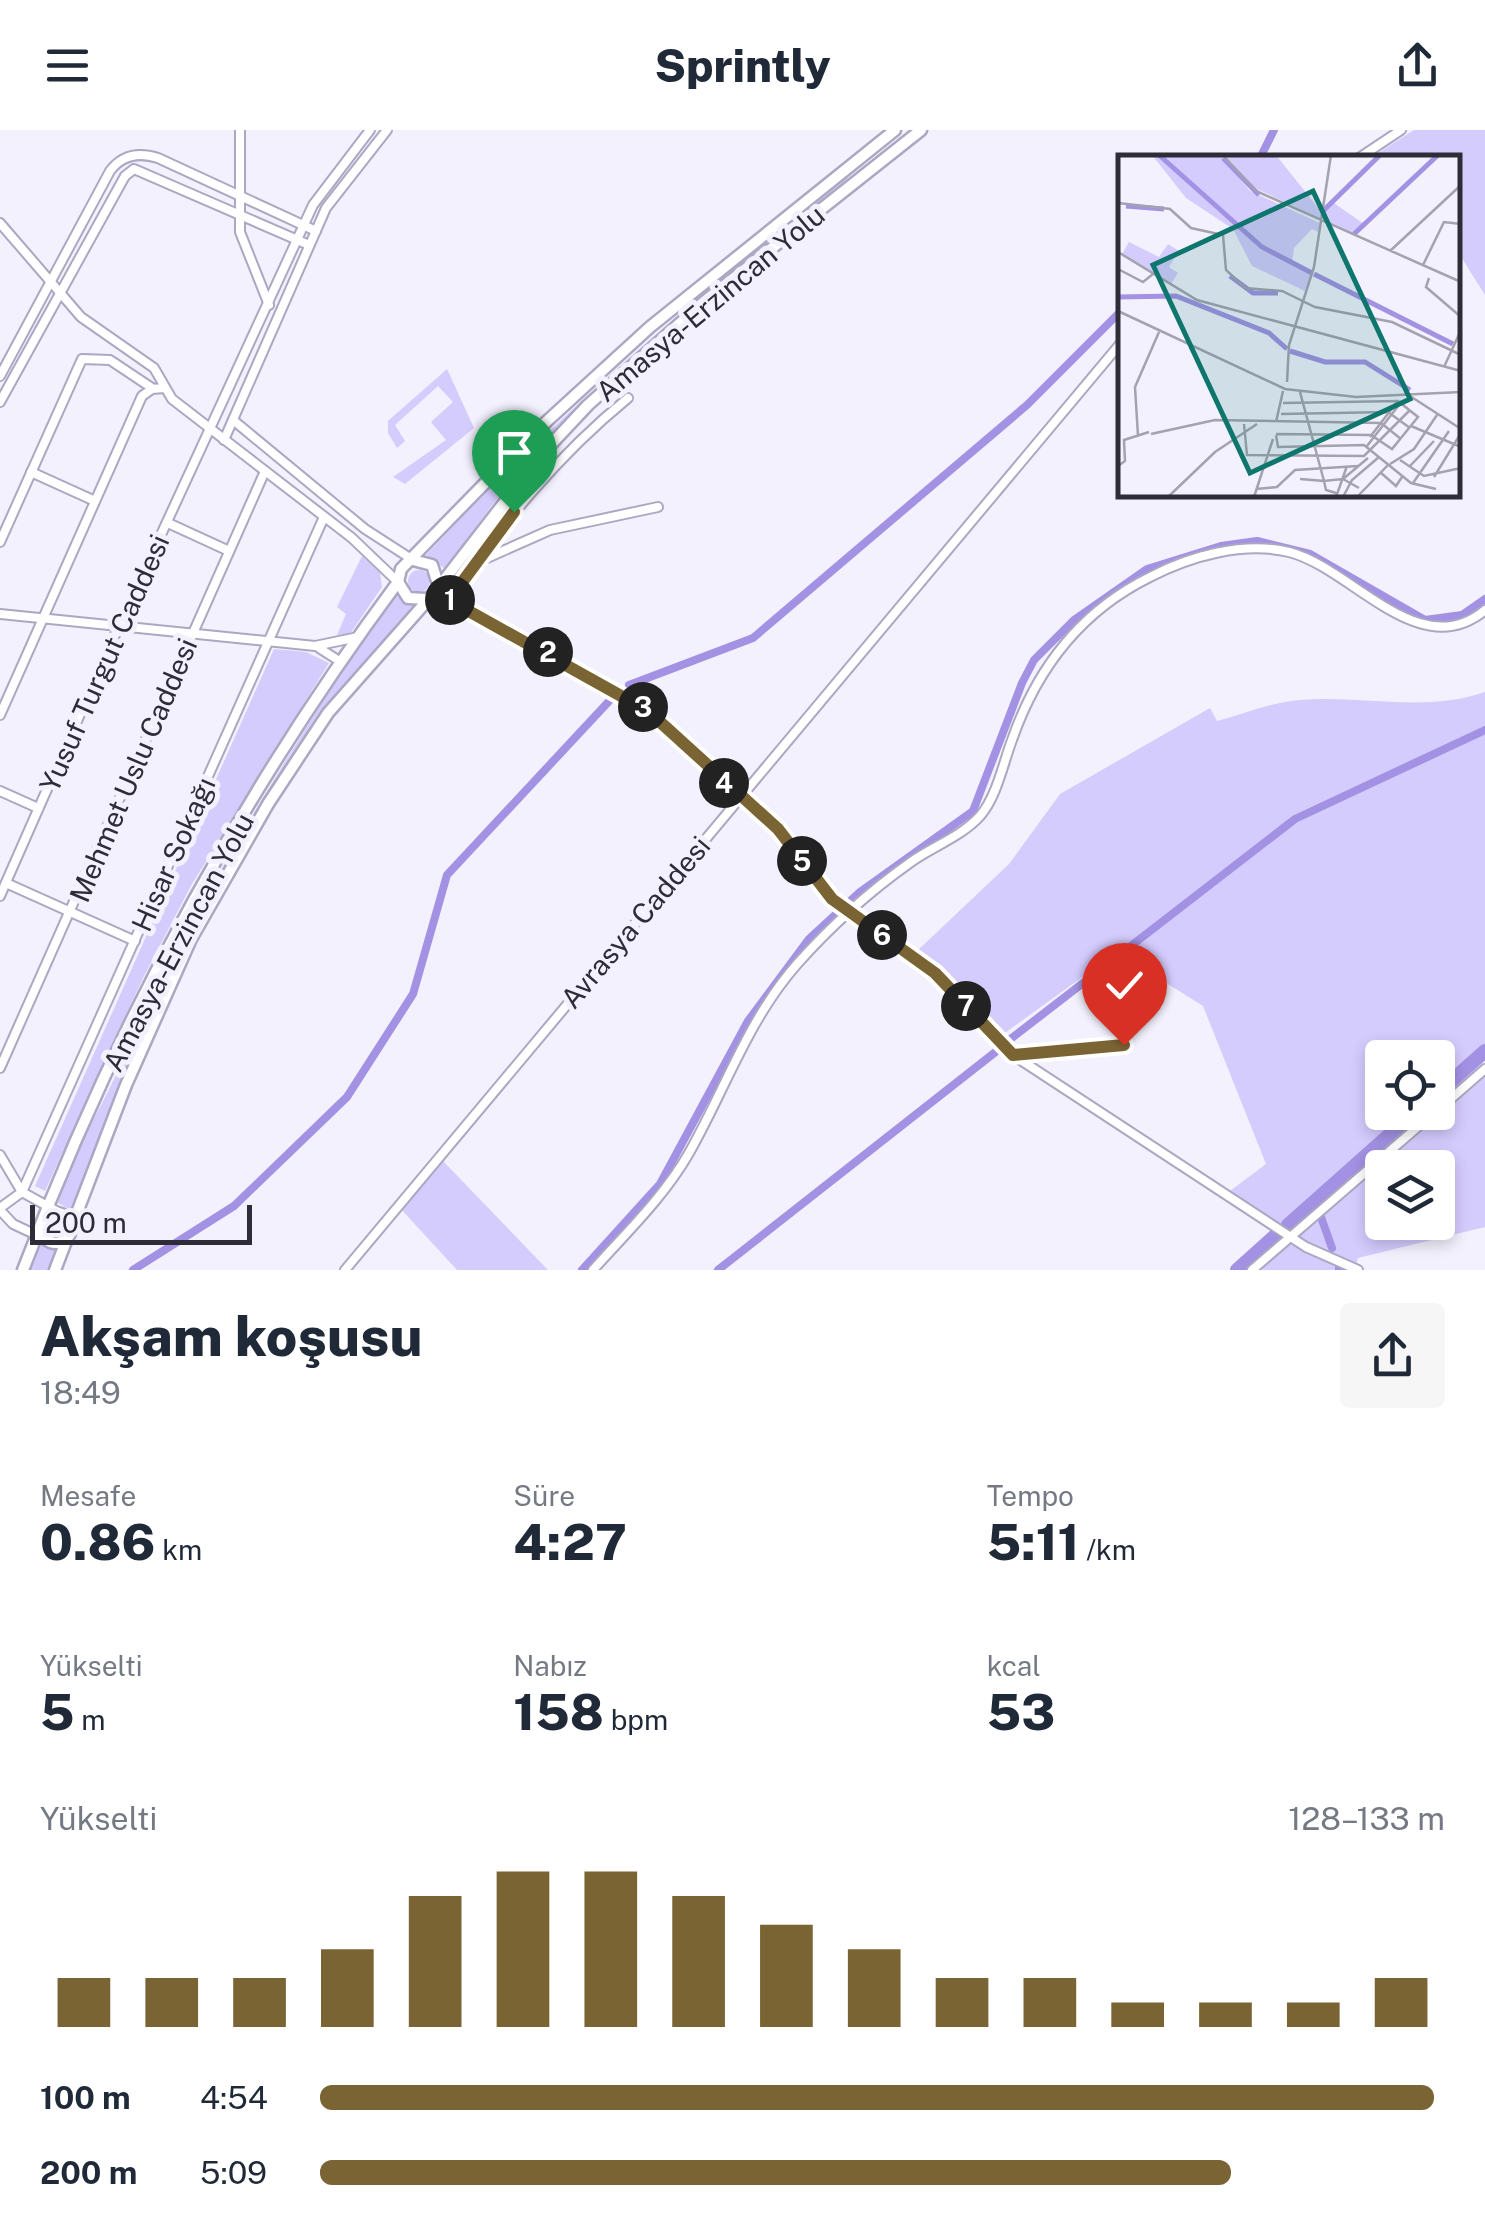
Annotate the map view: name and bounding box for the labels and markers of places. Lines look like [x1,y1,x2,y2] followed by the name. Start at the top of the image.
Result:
[472,410,557,513] pin
[425,575,475,625] pin: 1
[523,627,573,677] pin: 2
[618,682,668,732] pin: 3
[699,758,749,808] pin: 4
[777,836,827,886] pin: 5
[857,910,907,960] pin: 6
[1082,943,1167,1046] pin
[941,981,991,1031] pin: 7

